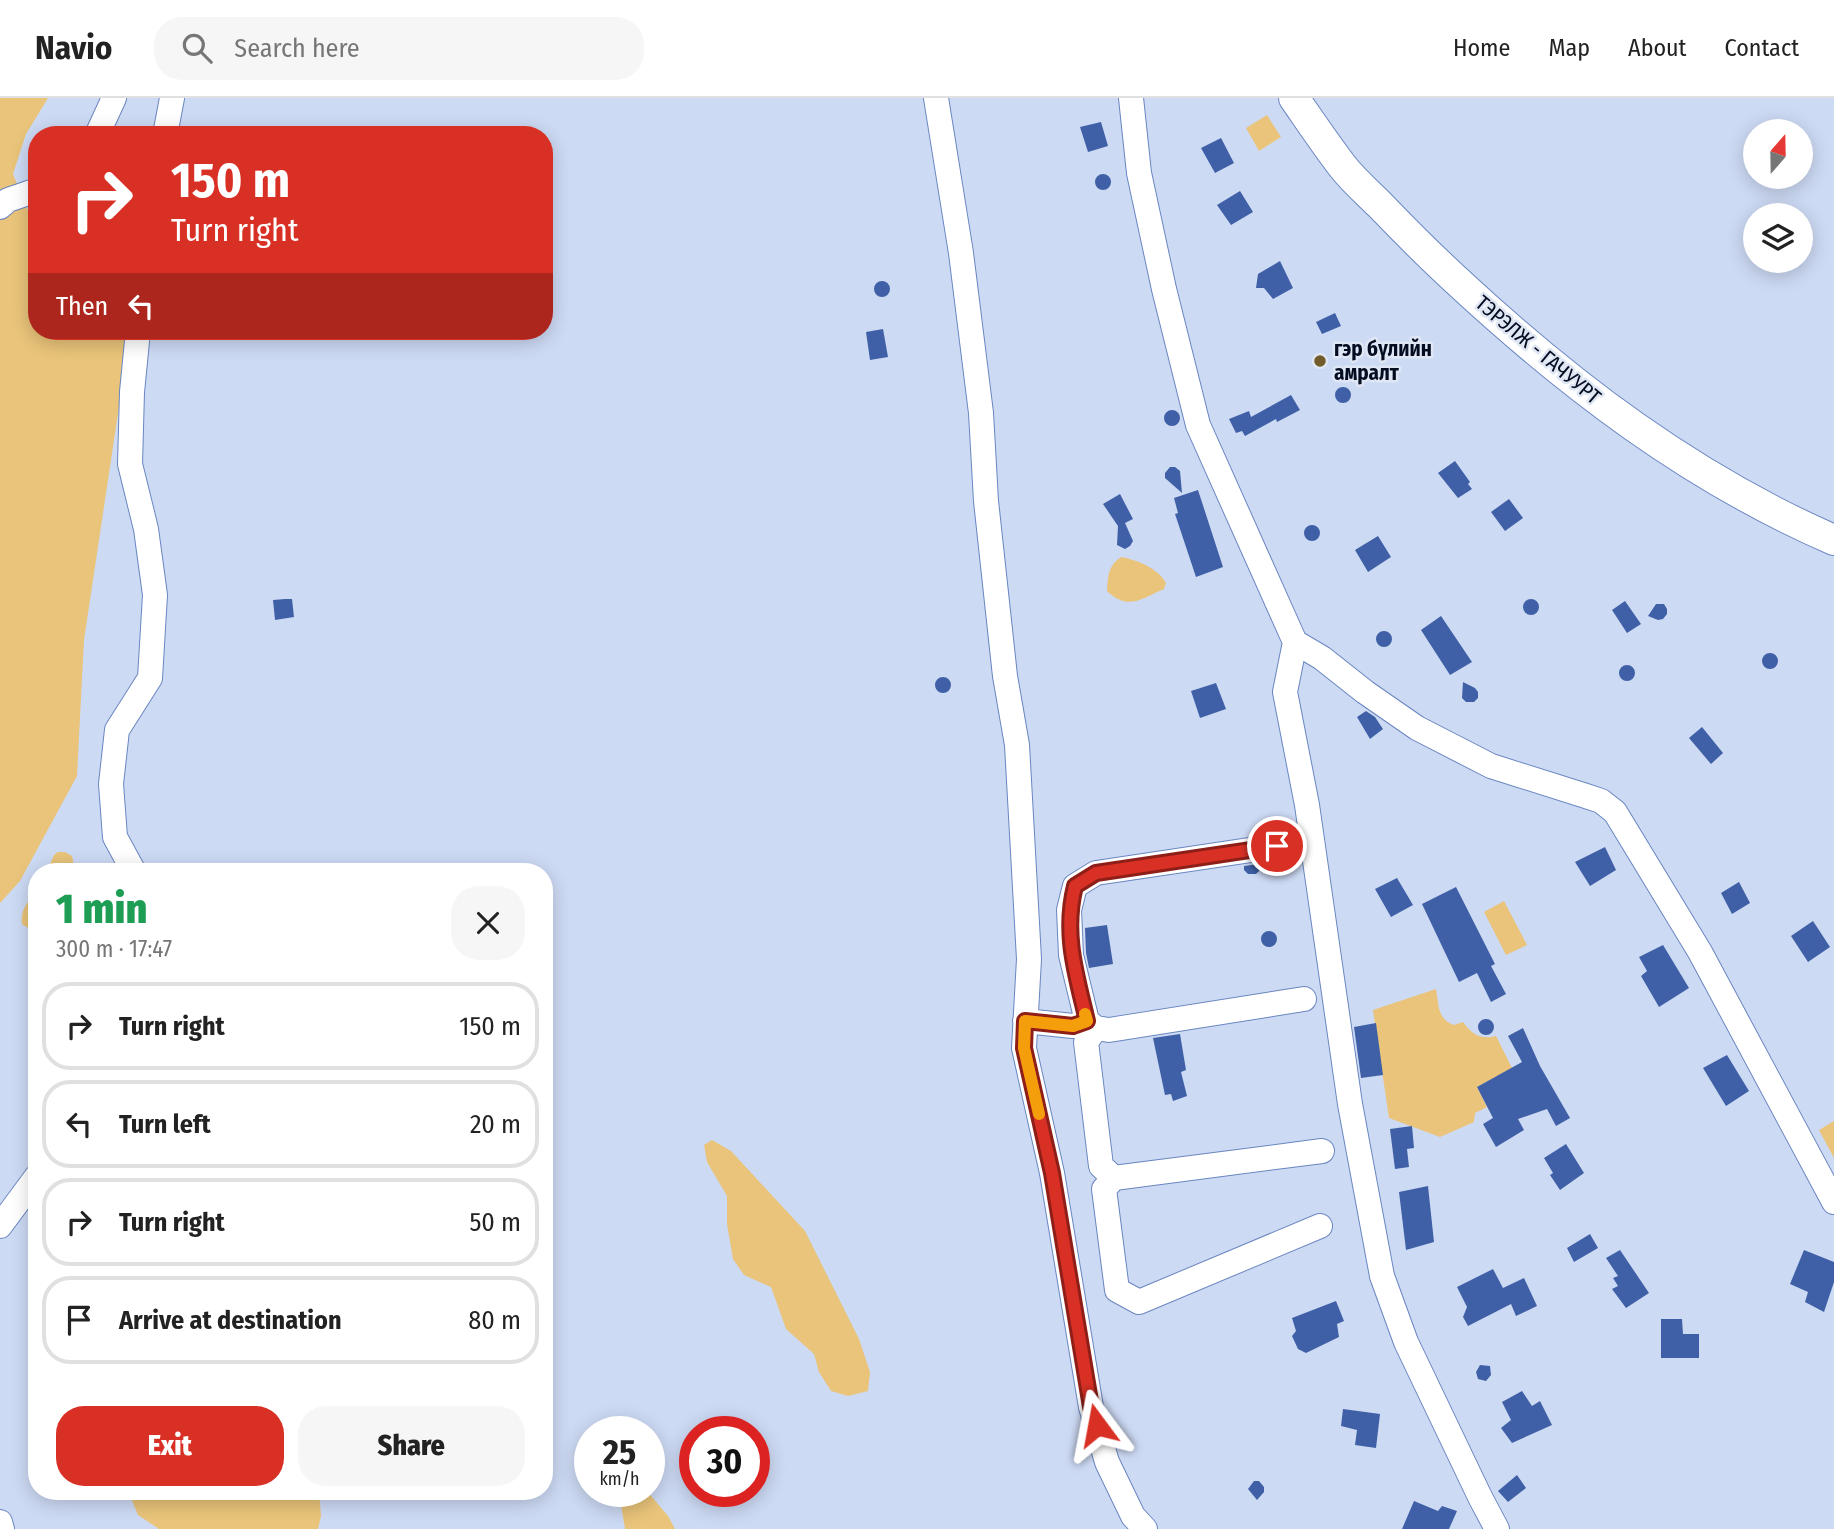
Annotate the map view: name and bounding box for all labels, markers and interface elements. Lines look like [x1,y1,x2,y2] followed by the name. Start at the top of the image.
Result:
[154,17,644,80] search box
[35,28,112,68] text: Navio
[178,29,216,67] icon: search
[234,33,360,64] text: Search here
[1453,34,1510,62] text: Home
[1548,34,1590,62] text: Map
[1628,34,1686,62] text: About
[1724,34,1799,62] text: Contact
[1743,119,1813,189] north arrow
[1743,119,1813,273] map controls
[171,151,290,210] text: 150 m
[56,154,147,245] icon: right
[1743,203,1813,273] button: layers
[171,211,298,249] text: Turn right
[122,287,160,325] icon: left
[1470,290,1606,410] street label: ТЭРЭЛЖ - ГАЧУУРТ
[56,291,108,322] text: Then
[1334,336,1432,386] place label: гэр бүлийн амралт
[1312,353,1328,369] marker: гэр бүлийн амралт
[1247,816,1307,876] pin
[1258,827,1296,865] icon: arrive
[56,884,147,934] text: 1 min
[451,886,525,960] button: close
[56,935,172,963] text: 300 m · 17:47
[60,1007,98,1045] icon: right
[119,1011,225,1042] text: Turn right
[459,1011,521,1042] text: 150 m
[60,1105,98,1143] icon: left
[119,1109,211,1140] text: Turn left
[470,1109,521,1140] text: 20 m
[60,1203,98,1241] icon: right
[119,1207,225,1238] text: Turn right
[469,1207,521,1238] text: 50 m
[60,1301,98,1339] icon: arrive
[119,1305,342,1336] text: Arrive at destination
[468,1305,521,1336] text: 80 m
[1060,1388,1134,1462] position arrow
[56,1406,284,1486] button: Exit
[298,1406,525,1486] button: Share
[679,1416,770,1507] speed limit sign: 30
[603,1431,636,1473] text: 25
[599,1468,640,1490] text: km/h

